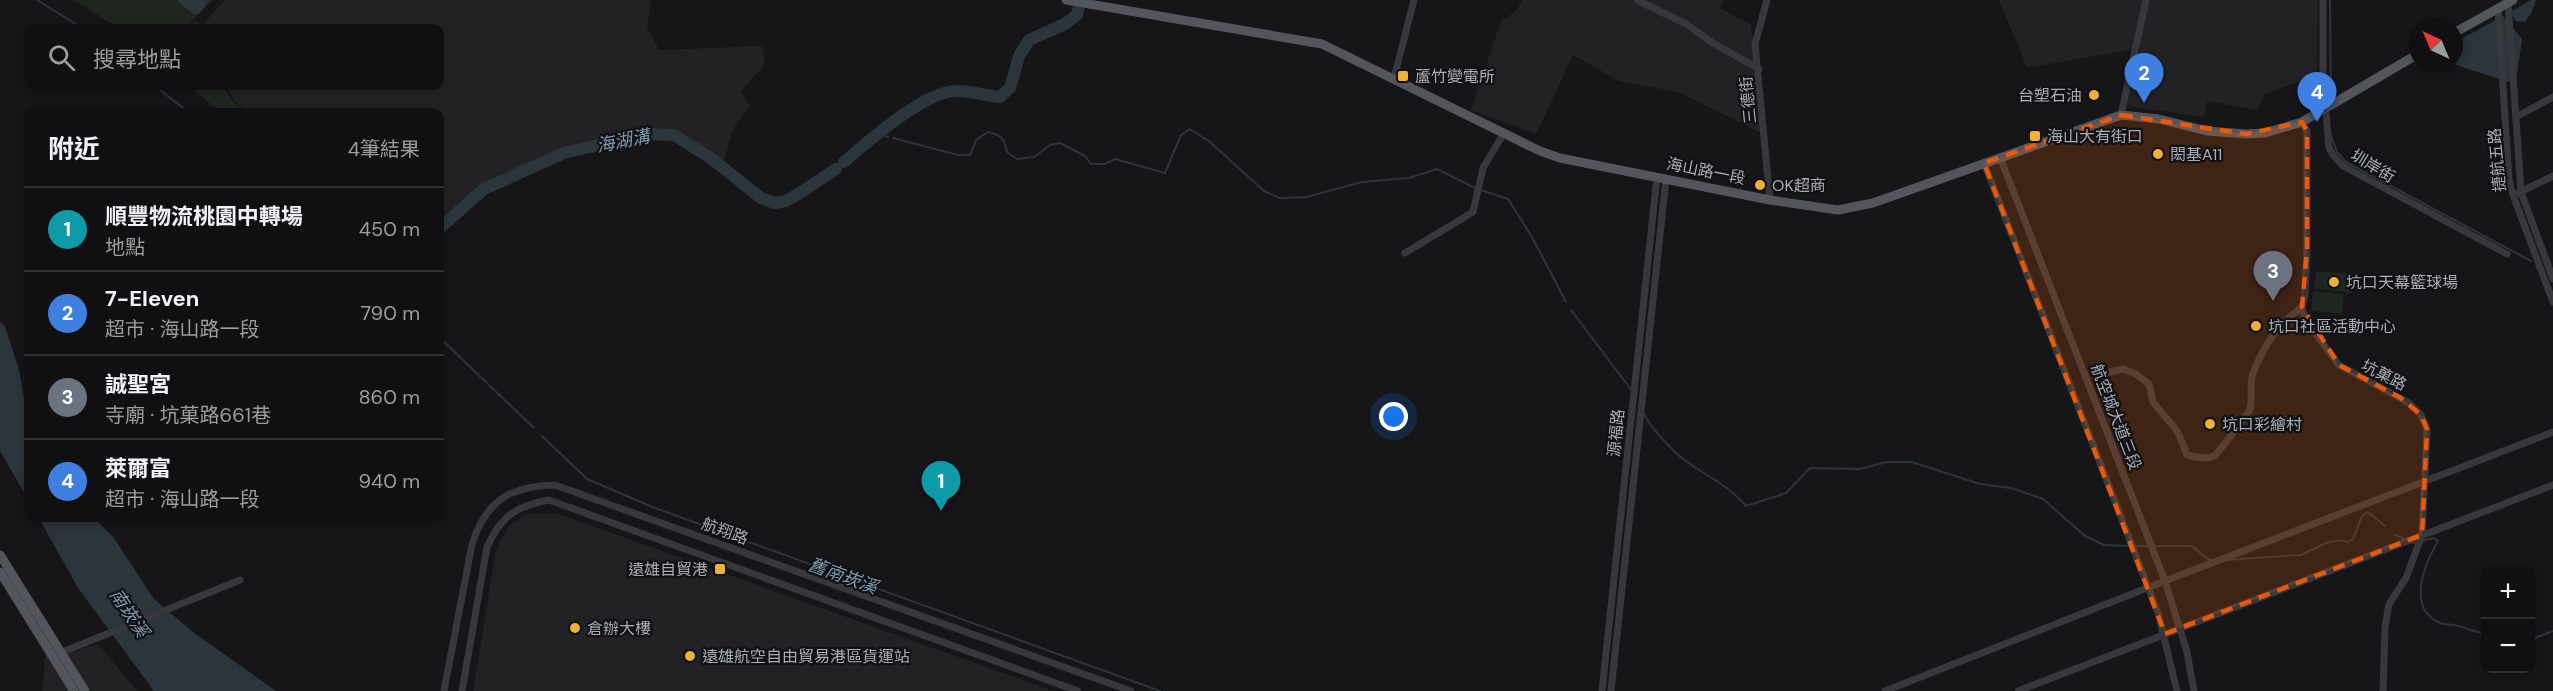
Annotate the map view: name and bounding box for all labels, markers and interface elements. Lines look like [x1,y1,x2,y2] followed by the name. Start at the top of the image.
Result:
[2409,18,2463,72] north arrow
[24,24,444,90] search box
[45,41,78,74] icon: search
[93,45,181,74] text: 搜尋地點
[2124,54,2164,103] pin: 2
[1415,66,1495,87] place label: 蘆竹變電所
[1396,69,1410,83] marker: 蘆竹變電所
[2298,72,2336,122] pin: 4
[1735,75,1761,125] street label: 三德街
[2018,85,2082,106] place label: 台塑石油
[2087,88,2101,102] marker: 台塑石油
[594,123,655,158] water label: 海湖溝
[2047,126,2143,147] place label: 海山大有街口
[2484,127,2510,193] street label: 捷航五路
[2028,129,2042,143] marker: 海山大有街口
[48,132,100,166] text: 附近
[348,136,420,162] text: 4筆結果
[2170,144,2222,165] place label: 閎基A11
[2347,145,2399,187] street label: 圳岸街
[2151,147,2165,161] marker: 閎基A11
[1665,153,1747,189] street label: 海山路一段
[1772,175,1826,196] place label: OK超商
[1753,178,1767,192] marker: OK超商
[105,202,303,231] text: 順豐物流桃園中轉場
[64,216,71,242] text: 1
[359,216,420,242] text: 450 m
[105,234,145,260] text: 地點
[2254,252,2292,301] pin: 3
[2346,272,2458,293] place label: 坑口天幕籃球場
[2327,275,2341,289] marker: 坑口天幕籃球場
[105,284,199,313] text: 7-Eleven
[62,300,73,326] text: 2
[360,300,420,326] text: 790 m
[105,316,260,342] text: 超市 · 海山路一段
[2268,316,2396,337] place label: 坑口社區活動中心
[2249,319,2263,333] marker: 坑口社區活動中心
[2358,355,2410,395] street label: 坑菓路
[2086,361,2146,473] street label: 航空城大道三段
[105,370,171,399] text: 誠聖宮
[61,384,74,410] text: 3
[358,384,420,410] text: 860 m
[105,402,271,428] text: 寺廟 · 坑菓路661巷
[1379,402,1408,431] your location
[1603,408,1629,458] street label: 源福路
[2222,414,2302,435] place label: 坑口彩繪村
[2203,417,2217,431] marker: 坑口彩繪村
[105,454,171,483] text: 萊爾富
[922,462,960,511] pin: 1
[61,468,74,494] text: 4
[358,468,420,494] text: 940 m
[105,486,260,512] text: 超市 · 海山路一段
[699,513,751,549] street label: 航翔路
[805,552,884,601] water label: 舊南崁溪
[628,559,708,580] place label: 遠雄自貿港
[713,562,727,576] marker: 遠雄自貿港
[2481,565,2535,673] map controls
[2481,565,2535,619] button: +
[104,584,156,645] water label: 南崁溪
[587,618,651,639] place label: 倉辦大樓
[2481,619,2535,673] button: −
[568,621,582,635] marker: 倉辦大樓
[702,646,910,667] place label: 遠雄航空自由貿易港區貨運站
[683,649,697,663] marker: 遠雄航空自由貿易港區貨運站

